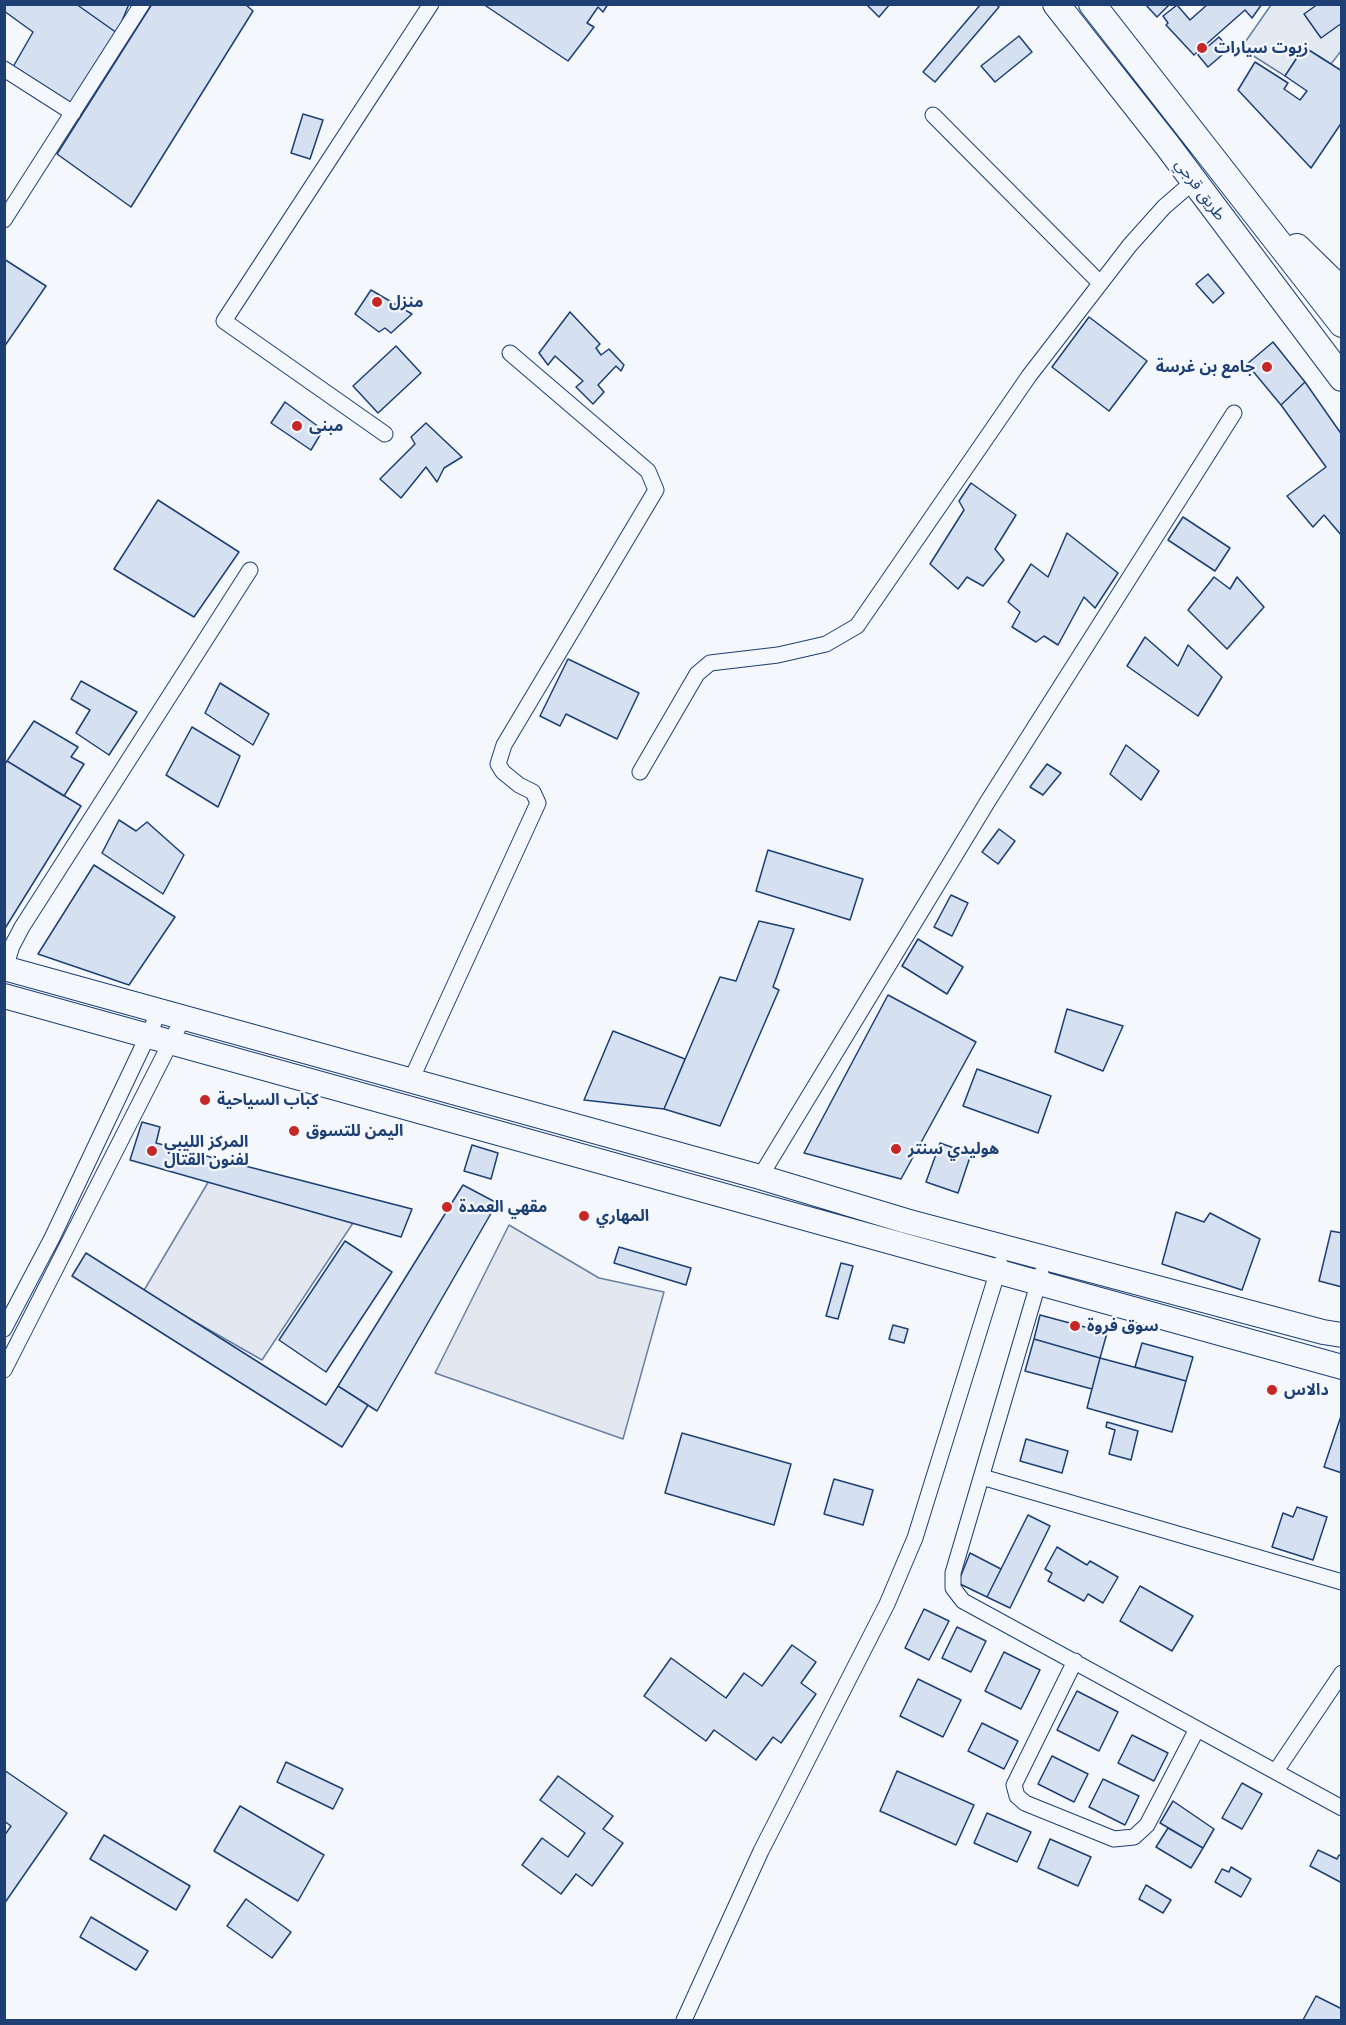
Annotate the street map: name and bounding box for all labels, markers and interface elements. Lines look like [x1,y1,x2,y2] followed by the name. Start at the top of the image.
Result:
[1214,38,1308,58] place label: زيوت سيارات
[1195,41,1209,55] marker: زيوت سيارات
[1171,155,1229,225] street label: طريق قرجي
[389,292,424,312] place label: منزل
[370,295,384,309] marker: منزل
[1156,357,1255,377] place label: جامع بن غرسة
[1260,360,1274,374] marker: جامع بن غرسة
[309,416,343,436] place label: مبنى
[290,419,304,433] marker: مبنى
[217,1090,318,1110] place label: كباب السياحية
[198,1093,212,1107] marker: كباب السياحية
[306,1121,403,1141] place label: اليمن للتسوق
[287,1124,301,1138] marker: اليمن للتسوق
[164,1132,249,1170] place label: المركز الليبي لفنون القتال
[908,1139,999,1159] place label: هوليدي سنتر
[889,1142,903,1156] marker: هوليدي سنتر
[145,1144,159,1158] marker: المركز الليبي لفنون القتال
[459,1197,547,1217] place label: مقهي العمدة
[440,1200,454,1214] marker: مقهي العمدة
[596,1206,649,1226] place label: المهاري
[577,1209,591,1223] marker: المهاري
[1087,1316,1159,1336] place label: سوق فروة
[1068,1319,1082,1333] marker: سوق فروة
[1284,1380,1329,1400] place label: دالاس
[1265,1383,1279,1397] marker: دالاس

